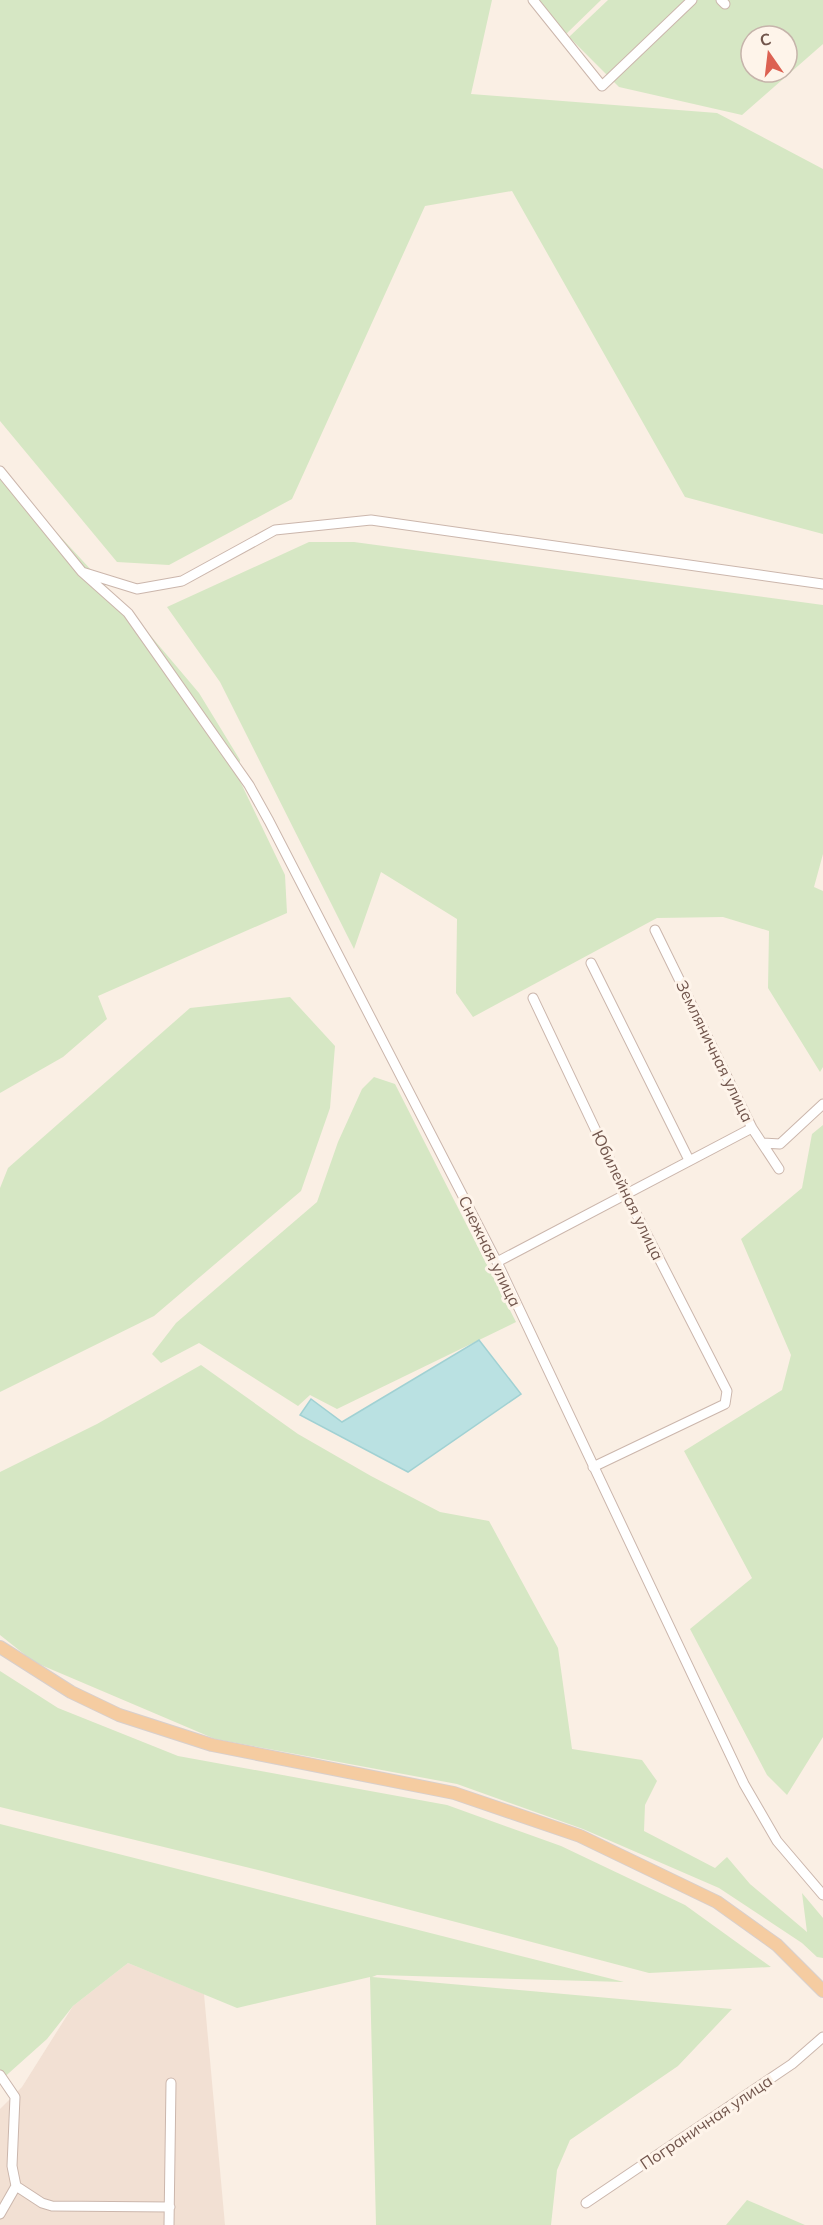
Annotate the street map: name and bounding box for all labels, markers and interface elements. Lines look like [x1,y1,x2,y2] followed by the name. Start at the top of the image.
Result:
[739,24,799,84] north arrow
[758,28,773,50] text: С
[672,977,758,1125] street label: Земляничная улица
[588,1127,668,1263] street label: Юбилейная улица
[454,1192,526,1310] street label: Снежная улица
[636,2070,776,2174] street label: Пограничная улица

